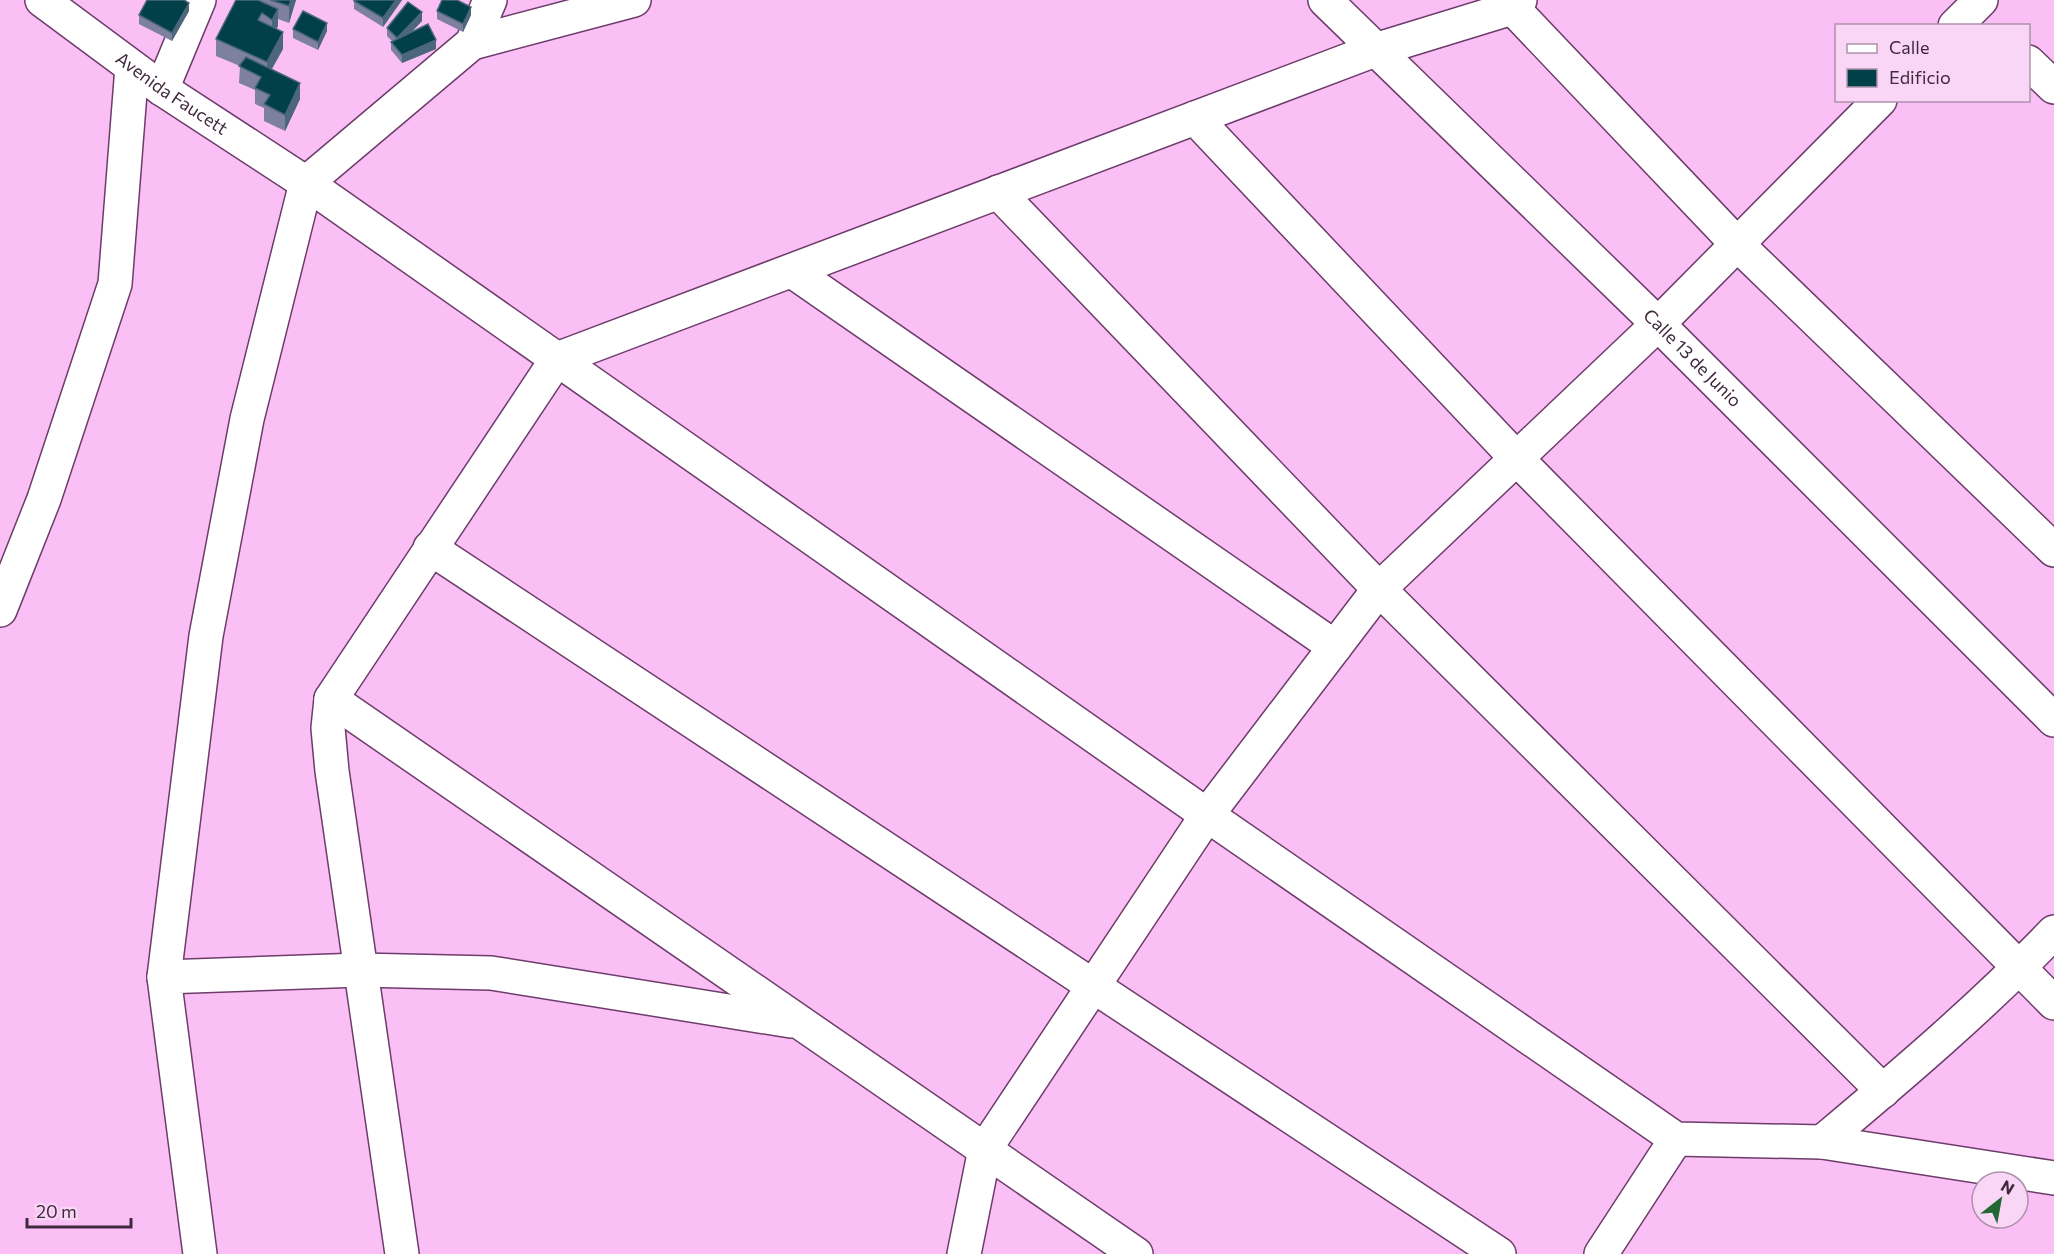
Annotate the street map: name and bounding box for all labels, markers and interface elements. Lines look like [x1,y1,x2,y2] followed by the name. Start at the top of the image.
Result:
[1835,24,2030,102] legend
[1889,36,1929,58] text: Calle
[112,47,232,139] street label: Avenida Faucett
[1889,66,1951,88] text: Edificio
[1639,304,1747,411] street label: Calle 13 de Junio
[1970,1170,2030,1230] north arrow
[1998,1175,2018,1198] text: N
[27,1191,130,1229] scale bar
[36,1200,77,1222] text: 20 m

